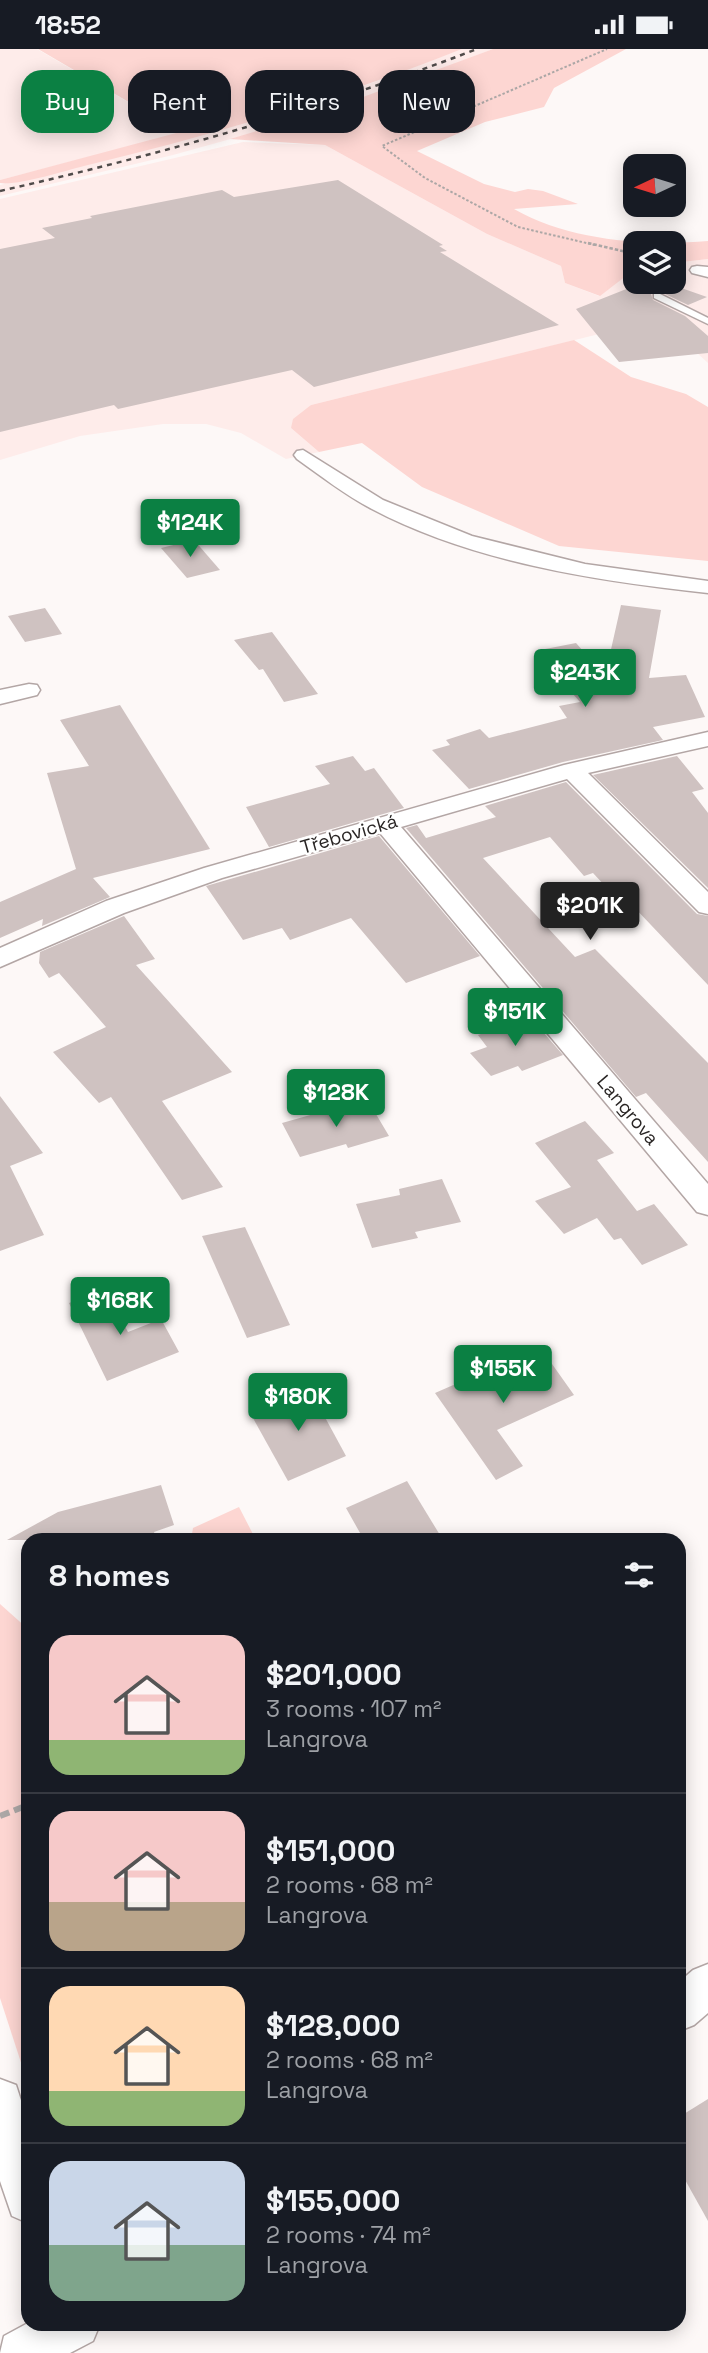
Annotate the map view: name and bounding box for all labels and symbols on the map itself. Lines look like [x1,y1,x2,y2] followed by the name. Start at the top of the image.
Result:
[623,154,686,217] north arrow
[141,499,239,559] pin: $124K
[536,649,634,709] pin: $243K
[298,808,401,860] street label: Třebovická
[541,883,639,942] pin: $201K
[466,989,564,1048] pin: $151K
[287,1069,385,1129] pin: $128K
[591,1070,665,1150] street label: Langrova
[71,1277,169,1337] pin: $168K
[454,1345,552,1405] pin: $155K
[249,1373,347,1433] pin: $180K

